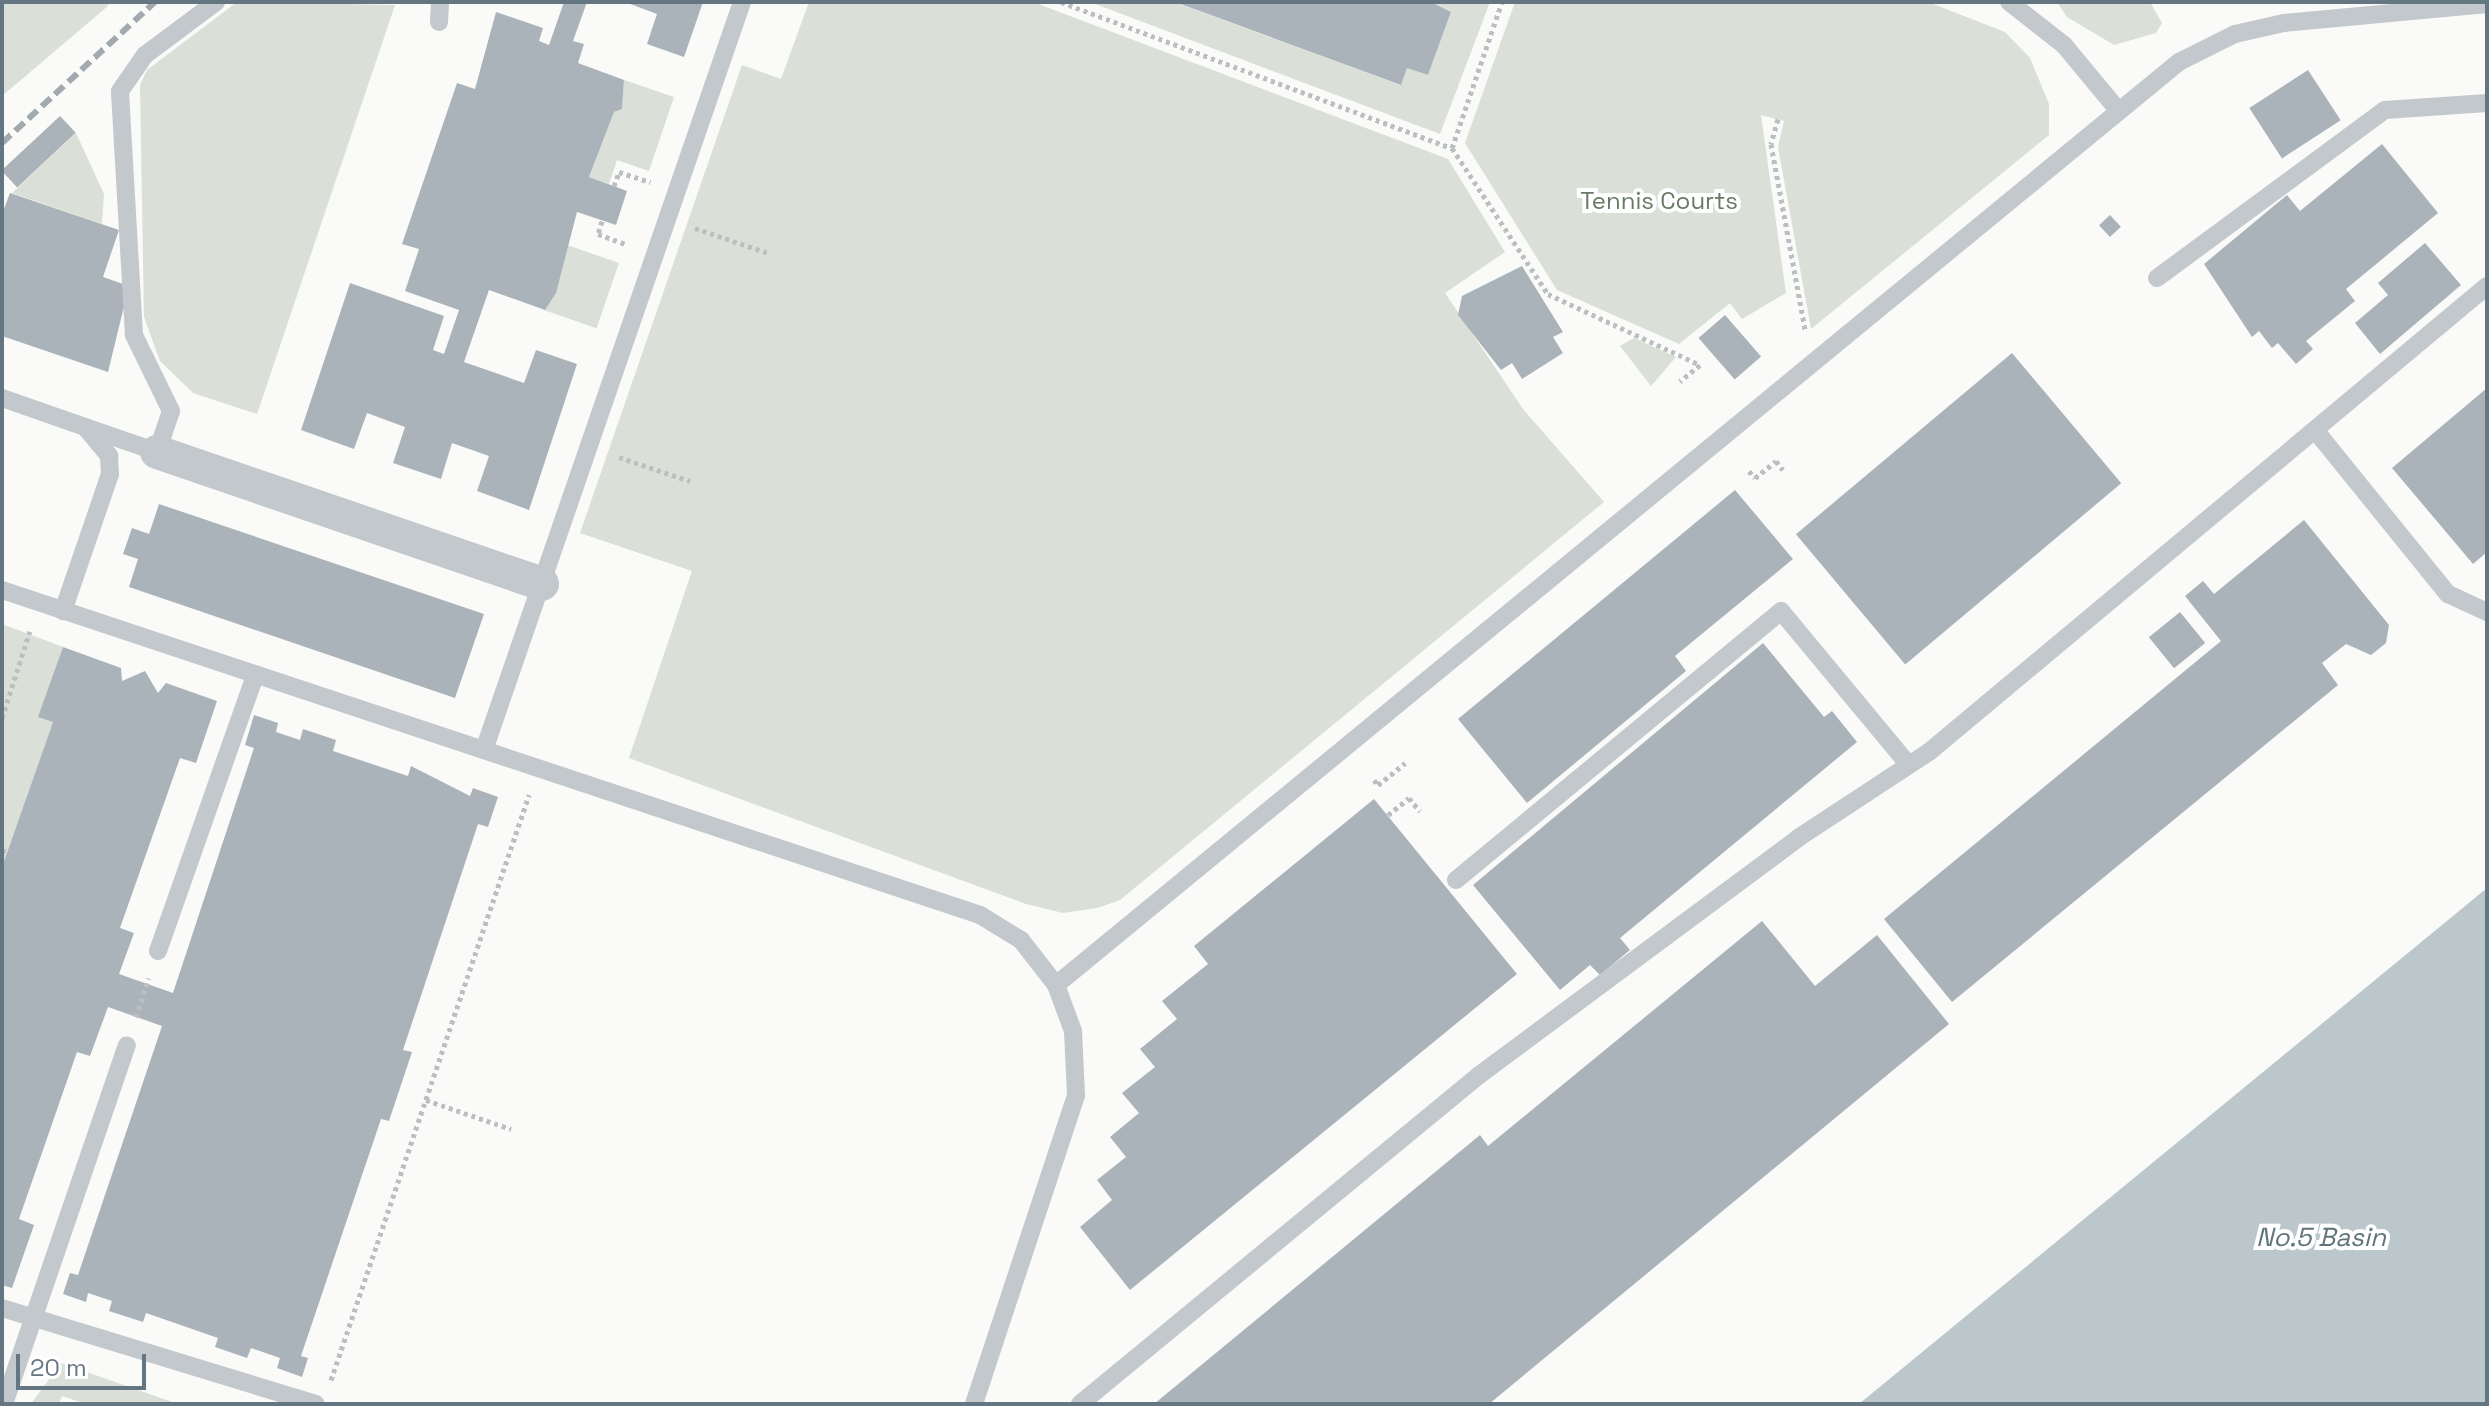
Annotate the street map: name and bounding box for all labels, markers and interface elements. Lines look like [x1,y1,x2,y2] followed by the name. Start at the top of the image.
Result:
[1580,187,1738,215] park label: Tennis Courts
[2256,1222,2386,1254] water label: No.5 Basin
[20,1338,150,1388] scale bar
[30,1352,87,1383] text: 20 m

